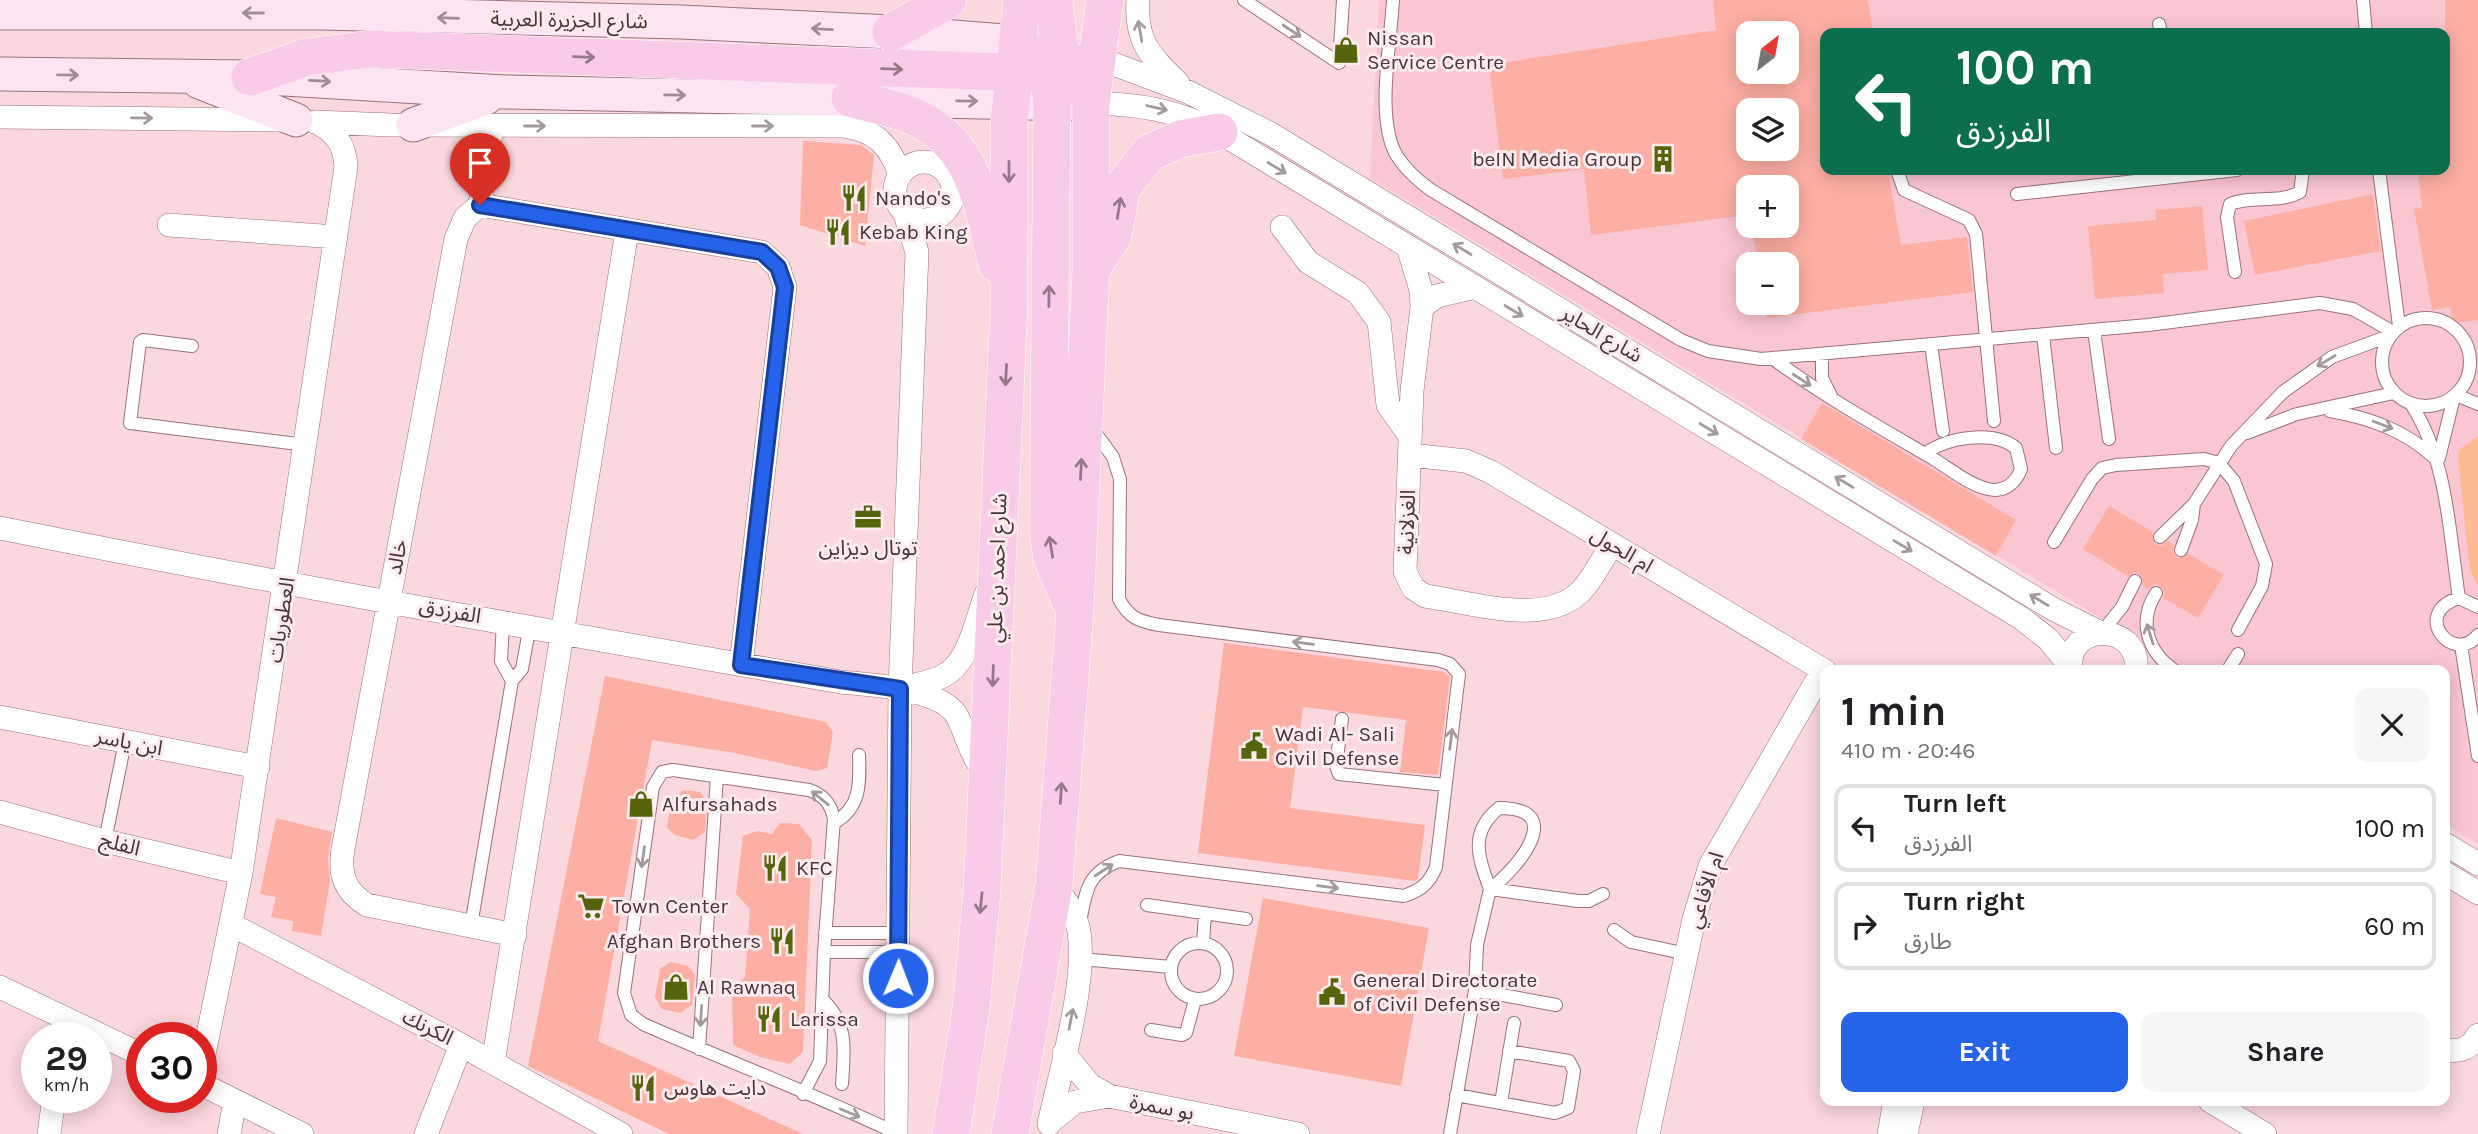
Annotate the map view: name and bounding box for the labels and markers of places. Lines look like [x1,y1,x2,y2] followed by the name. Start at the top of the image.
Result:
[1367,26,1504,74] place label: Nissan Service Centre
[1331,35,1361,65] shop icon: Nissan Service Centre
[450,133,510,205] pin
[1648,144,1678,174] building icon: beIN Media Group
[1472,147,1642,171] place label: beIN Media Group
[839,183,869,213] restaurant icon: Nando's
[875,186,951,210] place label: Nando's
[823,217,853,247] restaurant icon: Kebab King
[859,220,968,244] place label: Kebab King
[853,502,883,532] office icon: توتال ديزاين
[819,536,917,560] place label: توتال ديزاين
[1275,722,1399,770] place label: Wadi Al- Sali Civil Defense
[1239,731,1269,761] public building icon: Wadi Al- Sali Civil Defense
[626,789,656,819] shop icon: Alfursahads
[662,792,778,816] place label: Alfursahads
[760,853,790,883] restaurant icon: KFC
[796,856,833,880] place label: KFC
[576,891,606,921] supermarket icon: Town Center
[612,894,728,918] place label: Town Center
[767,926,797,956] restaurant icon: Afghan Brothers
[607,929,761,953] place label: Afghan Brothers
[1353,968,1537,1016] place label: General Directorate of Civil Defense
[661,972,691,1002] shop icon: Al Rawnaq
[697,975,796,999] place label: Al Rawnaq
[1317,977,1347,1007] public building icon: General Directorate of Civil Defense
[754,1004,784,1034] restaurant icon: Larissa
[790,1007,859,1031] place label: Larissa
[628,1073,658,1103] restaurant icon: دايت هاوس
[664,1076,766,1100] place label: دايت هاوس

